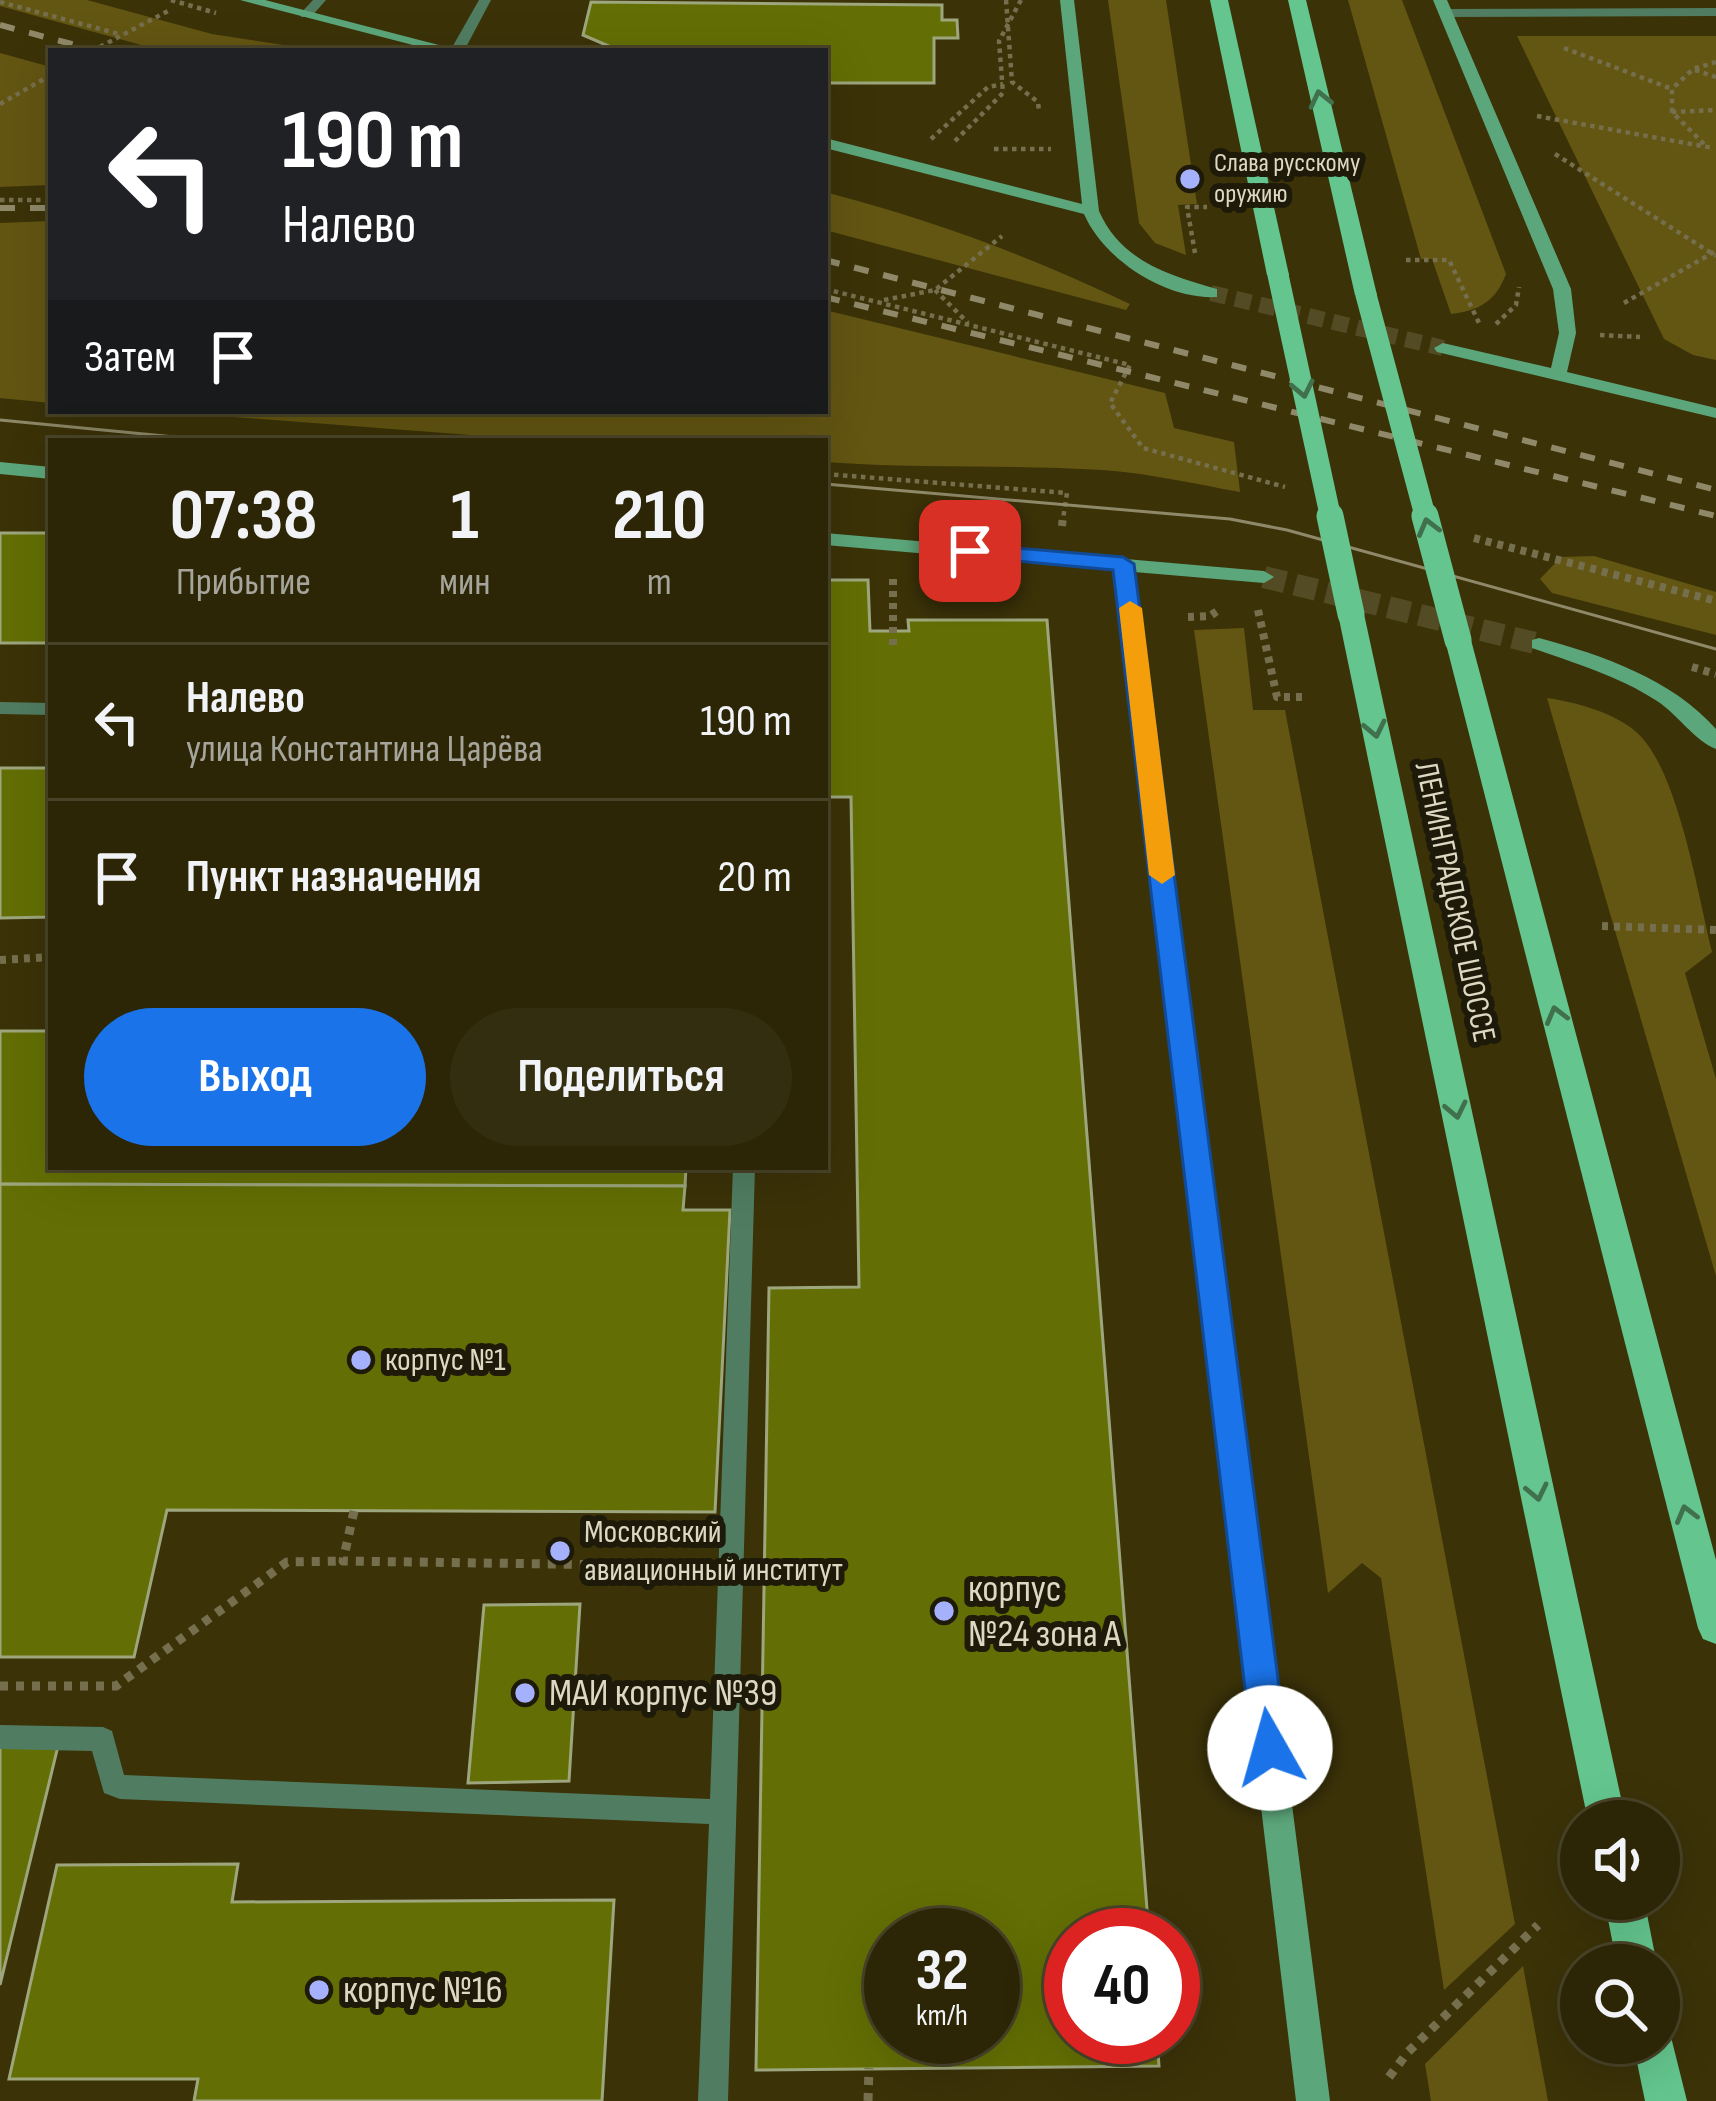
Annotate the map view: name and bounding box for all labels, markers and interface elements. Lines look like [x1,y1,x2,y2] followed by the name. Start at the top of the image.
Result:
[1309,90,1334,110] one-way arrow
[282,91,464,192] text: 190 m
[84,96,240,252] icon: left
[1214,147,1360,210] place label: Слава русскому оружию
[1177,166,1203,192] marker: Слава русскому оружию
[282,193,416,258] text: Налево
[200,324,266,390] icon: arrive
[84,330,176,385] text: Затем
[1290,379,1315,399] one-way arrow
[170,473,317,560] text: 07:38
[451,473,479,560] text: 1
[612,473,706,560] text: 210
[919,500,1021,602] pin
[1417,517,1442,538] one-way arrow
[937,518,1003,584] icon: arrive
[176,559,311,606] text: Прибытие
[439,559,491,606] text: мин
[647,559,672,606] text: m
[186,671,305,726] text: Налево
[84,689,150,755] icon: left
[700,694,792,749] text: 190 m
[1361,718,1387,738] one-way arrow
[186,726,543,773] text: улица Константина Царёва
[1406,758,1504,1046] street label: ЛЕНИНГРАДСКОЕ ШОССЕ
[84,845,150,911] icon: arrive
[186,850,481,905] text: Пункт назначения
[717,850,792,905] text: 20 m
[1545,1006,1570,1026] one-way arrow
[84,1008,426,1146] button: Выход
[450,1008,792,1146] button: Поделиться
[1442,1100,1468,1120] one-way arrow
[385,1340,506,1380] place label: корпус №1
[348,1347,374,1373] marker: корпус №1
[1523,1481,1549,1501] one-way arrow
[1676,1505,1701,1525] one-way arrow
[584,1512,843,1590] place label: Московский авиационный институт
[547,1538,573,1564] marker: Московский авиационный институт
[968,1566,1121,1658] place label: корпус №24 зона А
[931,1598,957,1624] marker: корпус №24 зона А
[549,1670,777,1717] place label: МАИ корпус №39
[512,1680,538,1706] marker: МАИ корпус №39
[1207,1685,1333,1811] position arrow
[1560,1800,1680,2064] map controls
[1560,1800,1680,1920] button: sound
[1044,1908,1200,2064] speed limit sign: 40
[915,1935,969,2007] text: 32
[1560,1944,1680,2064] button: search
[343,1967,502,2014] place label: корпус №16
[306,1977,332,2003] marker: корпус №16
[916,1998,968,2034] text: km/h

